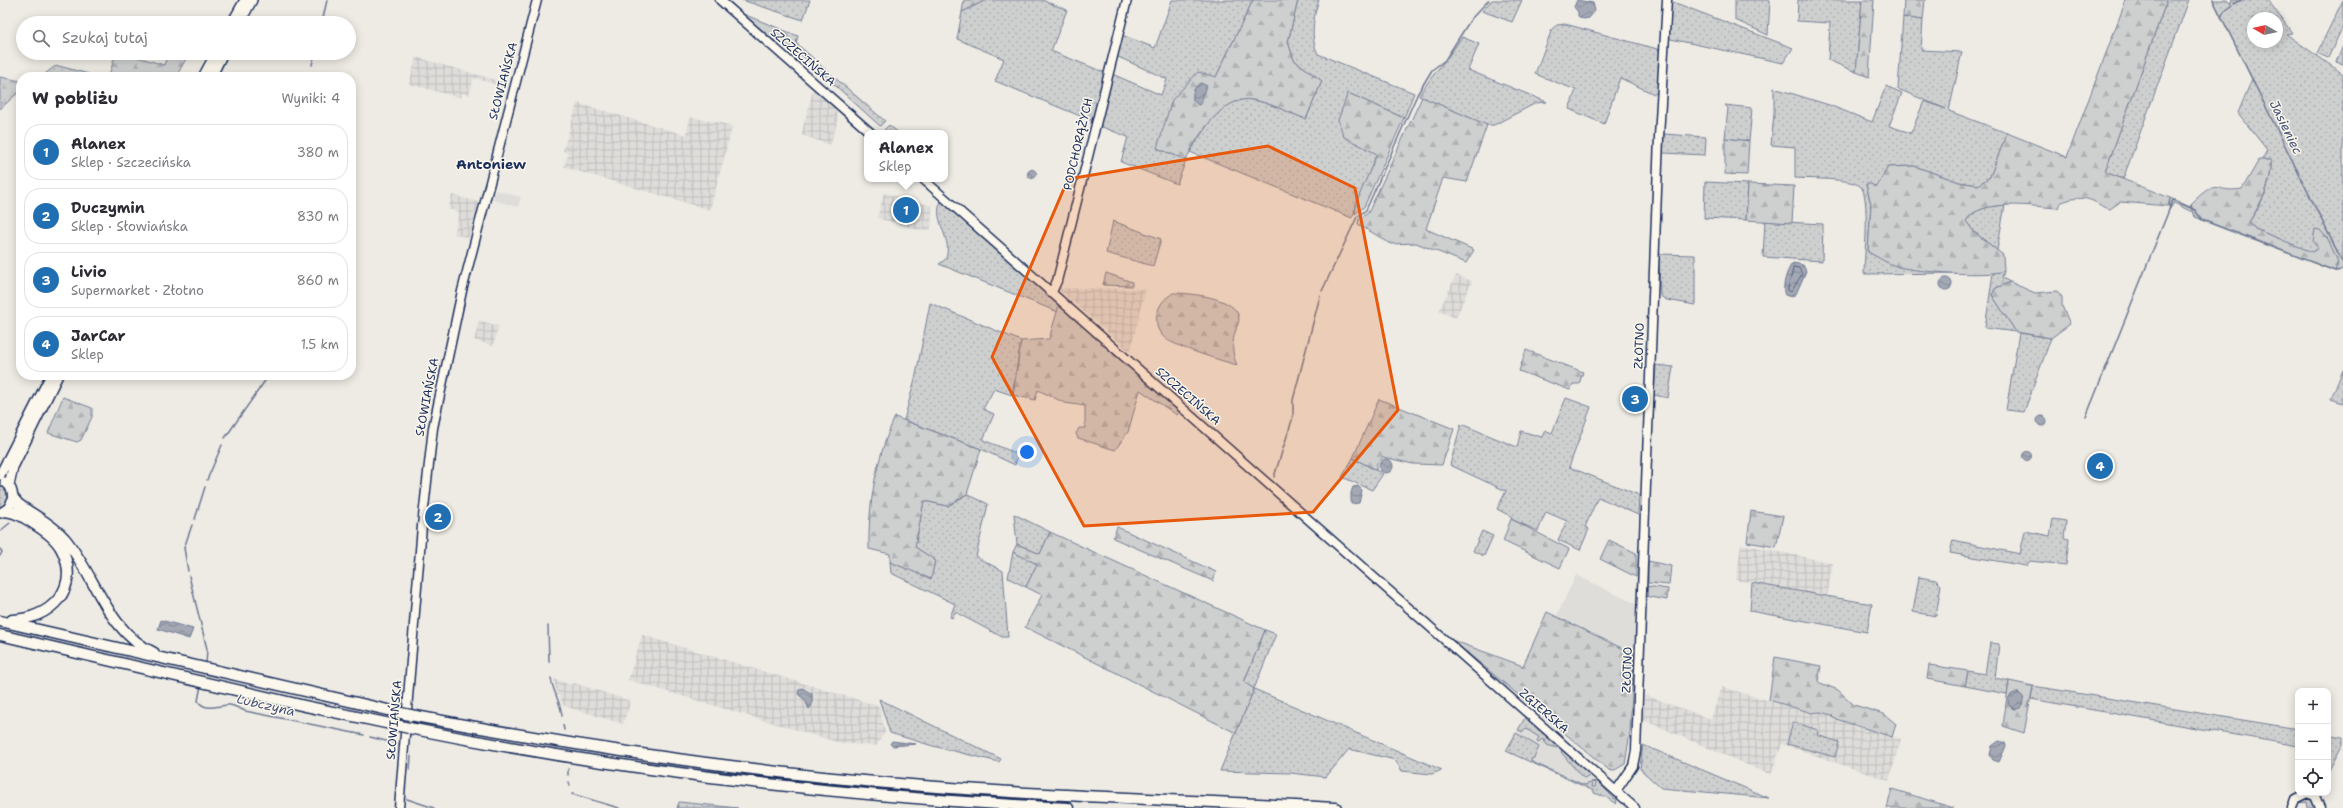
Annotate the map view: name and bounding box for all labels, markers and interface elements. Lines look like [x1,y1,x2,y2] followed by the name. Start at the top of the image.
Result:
[2247,12,2283,48] north arrow
[16,16,356,60] search box
[767,24,839,90] street label: SZCZECIŃSKA
[30,27,52,49] icon: search
[62,28,148,48] text: Szukaj tutaj
[485,40,521,122] street label: SŁOWIAŃSKA
[32,87,118,109] text: W pobliżu
[281,90,340,107] text: Wyniki: 4
[1060,96,1096,192] street label: PODCHORĄŻYCH
[2266,97,2307,157] water label: Jasieniec
[864,130,948,182] popup
[71,134,125,154] text: Alanex
[879,138,933,158] text: Alanex
[43,144,49,161] text: 1
[297,144,339,161] text: 380 m
[71,154,191,171] text: Sklep · Szczecińska
[456,155,526,173] district label: Antoniew
[879,158,912,175] text: Sklep
[893,195,919,225] pin: 1
[71,198,145,218] text: Duczymin
[41,208,51,225] text: 2
[297,208,339,225] text: 830 m
[71,218,188,235] text: Sklep · Słowiańska
[71,262,107,282] text: Livio
[41,272,51,289] text: 3
[297,272,339,289] text: 860 m
[71,282,204,299] text: Supermarket · Złotno
[1630,323,1648,369] street label: ZŁOTNO
[71,326,126,346] text: JarCar
[41,336,51,353] text: 4
[301,336,339,353] text: 1.5 km
[71,346,104,363] text: Sklep
[412,356,443,438] street label: SŁOWIAŃSKA
[1152,363,1224,429] street label: SZCZECIŃSKA
[1622,384,1648,414] pin: 3
[1017,442,1037,462] your location
[2087,451,2113,481] pin: 4
[425,502,451,532] pin: 2
[1618,647,1636,693] street label: ZŁOTNO
[383,679,405,760] street label: SŁOWIAŃSKA
[1516,685,1572,737] street label: ZGIERSKA
[2295,688,2331,796] map controls
[2295,688,2331,724] button: +
[235,690,297,720] water label: Lubczyna
[2295,724,2331,760] button: −
[2295,760,2331,796] button: locate

